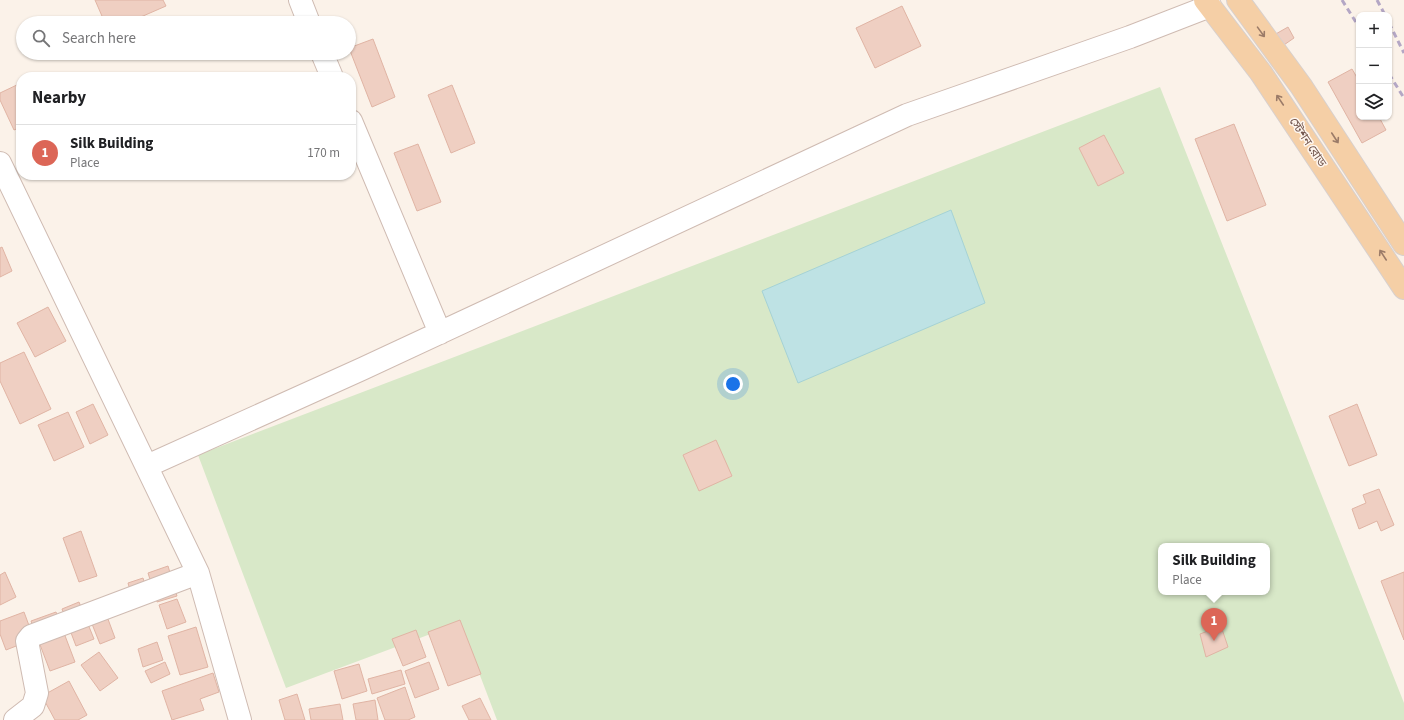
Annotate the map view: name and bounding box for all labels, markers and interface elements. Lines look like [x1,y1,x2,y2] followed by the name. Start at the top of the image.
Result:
[1356,12,1392,120] map controls
[1356,12,1392,48] button: +
[16,16,356,60] search box
[1257,26,1265,37] one-way arrow
[30,27,52,49] icon: search
[62,28,136,49] text: Search here
[1356,48,1392,84] button: −
[1356,84,1392,120] button: layers
[32,86,86,110] text: Nearby
[1276,95,1284,106] one-way arrow
[1285,114,1331,171] street label: স্টেশন রোড
[1331,132,1339,143] one-way arrow
[70,133,153,154] text: Silk Building
[42,144,48,162] text: 1
[307,144,340,162] text: 170 m
[70,154,99,172] text: Place
[1379,250,1387,261] one-way arrow
[723,374,743,394] your location
[1158,543,1270,595] popup
[1172,550,1256,571] text: Silk Building
[1172,571,1202,589] text: Place
[1201,608,1227,641] pin: 1

